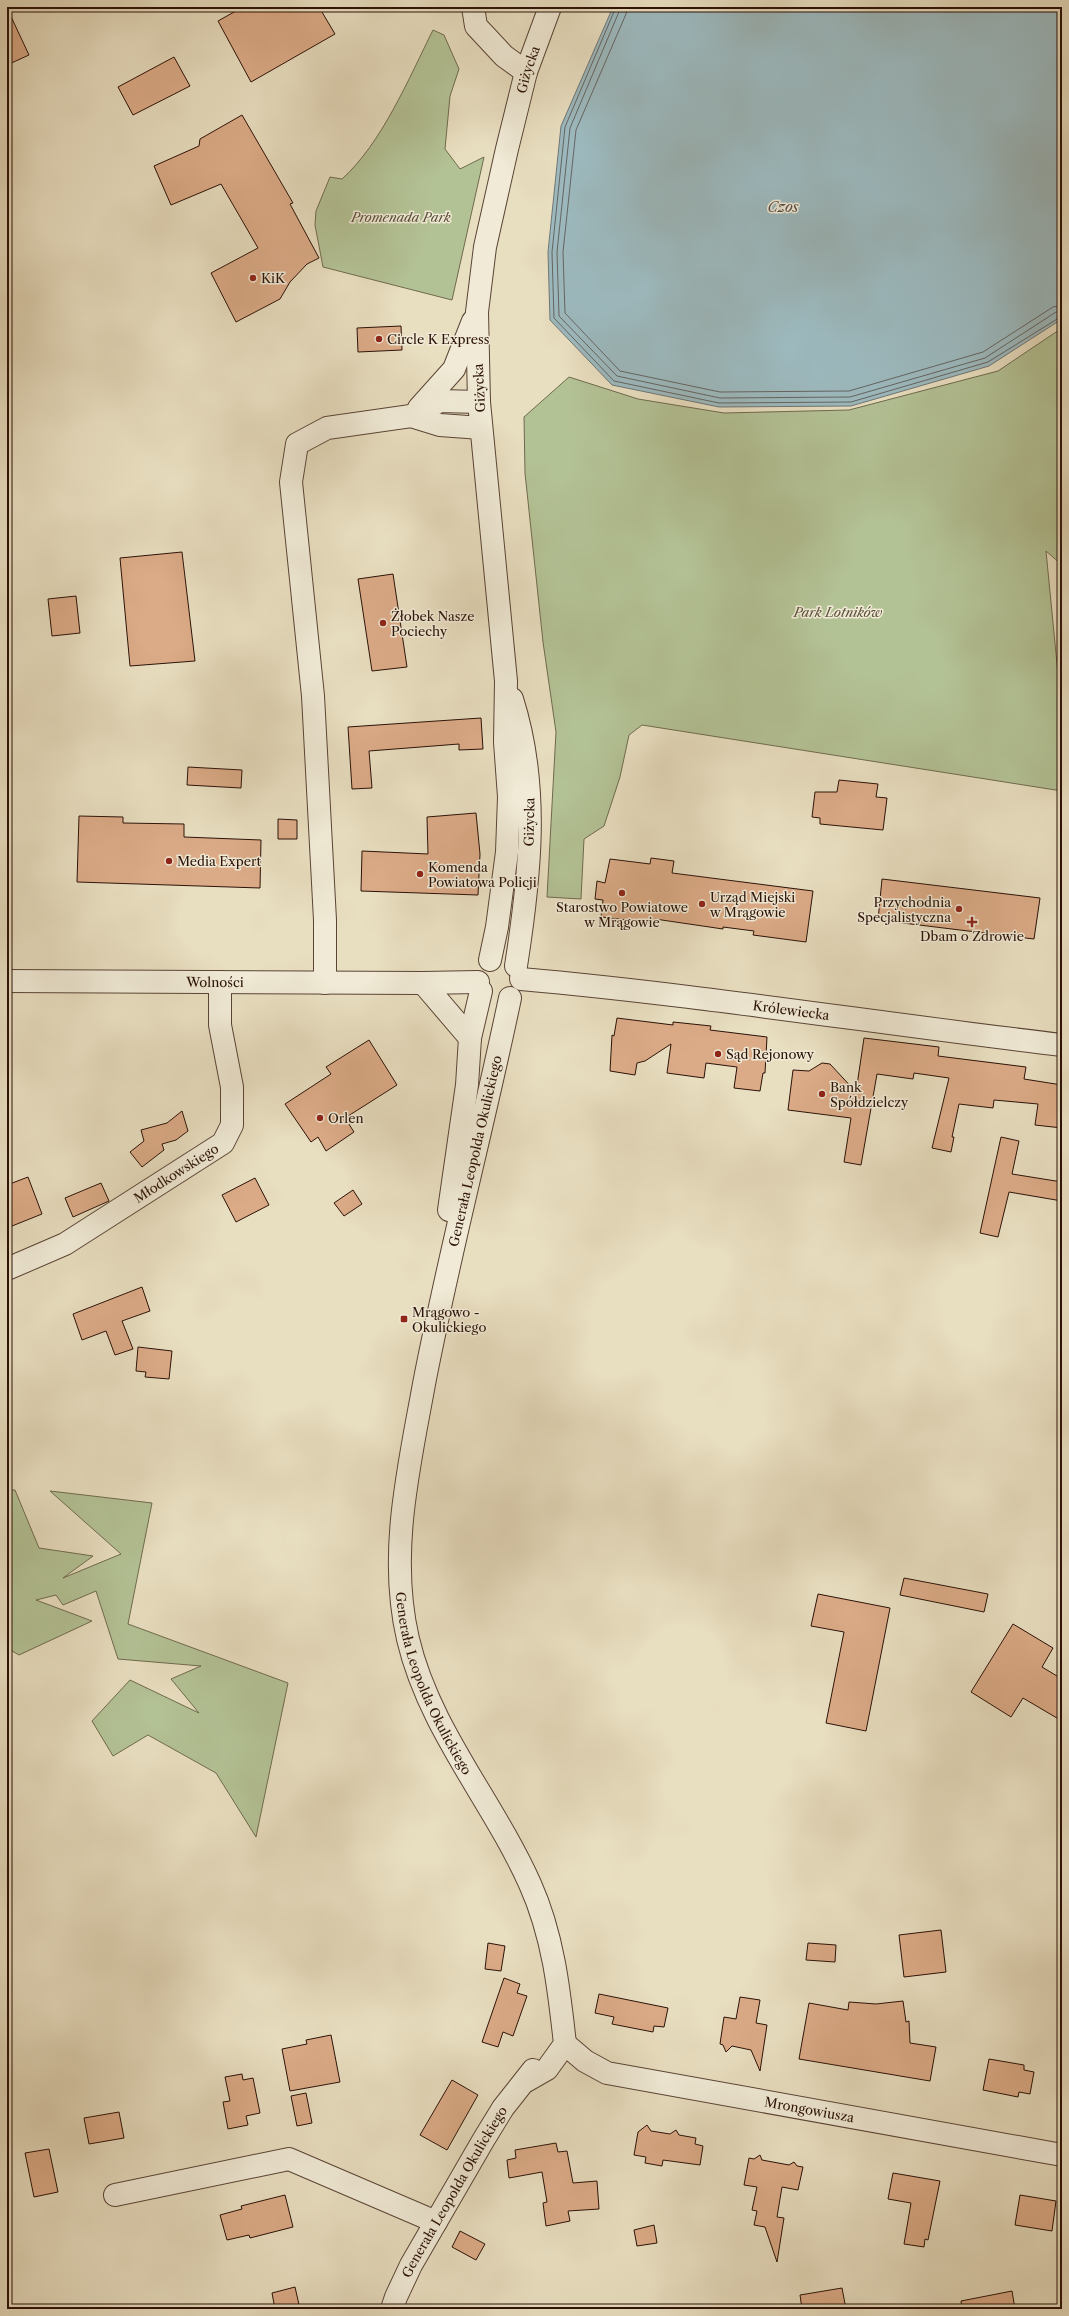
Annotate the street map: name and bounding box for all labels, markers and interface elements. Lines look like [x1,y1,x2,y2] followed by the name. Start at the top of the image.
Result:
[513,43,543,95] street label: Giżycka
[767,198,799,216] water label: Czos
[350,209,451,225] park label: Promenada Park
[261,270,286,286] place label: KiK
[248,273,258,283] marker: KiK
[387,331,490,347] place label: Circle K Express
[374,334,384,344] marker: Circle K Express
[470,363,488,413] street label: Giżycka
[793,604,883,620] park label: Park Lotników
[391,608,474,639] place label: Żłobek Nasze Pociechy
[378,618,388,628] marker: Żłobek Nasze Pociechy
[521,797,537,847] street label: Giżycka
[177,853,261,869] place label: Media Expert
[164,856,174,866] marker: Media Expert
[428,859,537,890] place label: Komenda Powiatowa Policji
[415,869,425,879] marker: Komenda Powiatowa Policji
[617,888,627,898] marker: Starostwo Powiatowe w Mrągowie
[709,889,795,920] place label: Urząd Miejski w Mrągowie
[857,894,951,925] place label: Przychodnia Specjalistyczna
[556,899,688,930] place label: Starostwo Powiatowe w Mrągowie
[697,899,707,909] marker: Urząd Miejski w Mrągowie
[954,904,964,914] marker: Przychodnia Specjalistyczna
[967,917,977,927] marker: Dbam o Zdrowie
[920,928,1024,944] place label: Dbam o Zdrowie
[185,974,244,990] street label: Wolności
[752,997,831,1023] street label: Królewiecka
[726,1046,815,1062] place label: Sąd Rejonowy
[713,1049,723,1059] marker: Sąd Rejonowy
[445,1054,505,1248] street label: Generała Leopolda Okulickiego
[830,1079,909,1110] place label: Bank Spółdzielczy
[817,1089,827,1099] marker: Bank Spółdzielczy
[328,1110,364,1126] place label: Orlen
[315,1113,325,1123] marker: Orlen
[131,1140,221,1206] street label: Młodkowskiego
[412,1304,486,1335] place label: Mrągowo - Okulickiego
[399,1314,409,1324] marker: Mrągowo - Okulickiego
[393,1591,475,1777] street label: Generała Leopolda Okulickiego
[763,2094,856,2125] street label: Mrongowiusza
[398,2103,510,2280] street label: Generała Leopolda Okulickiego

